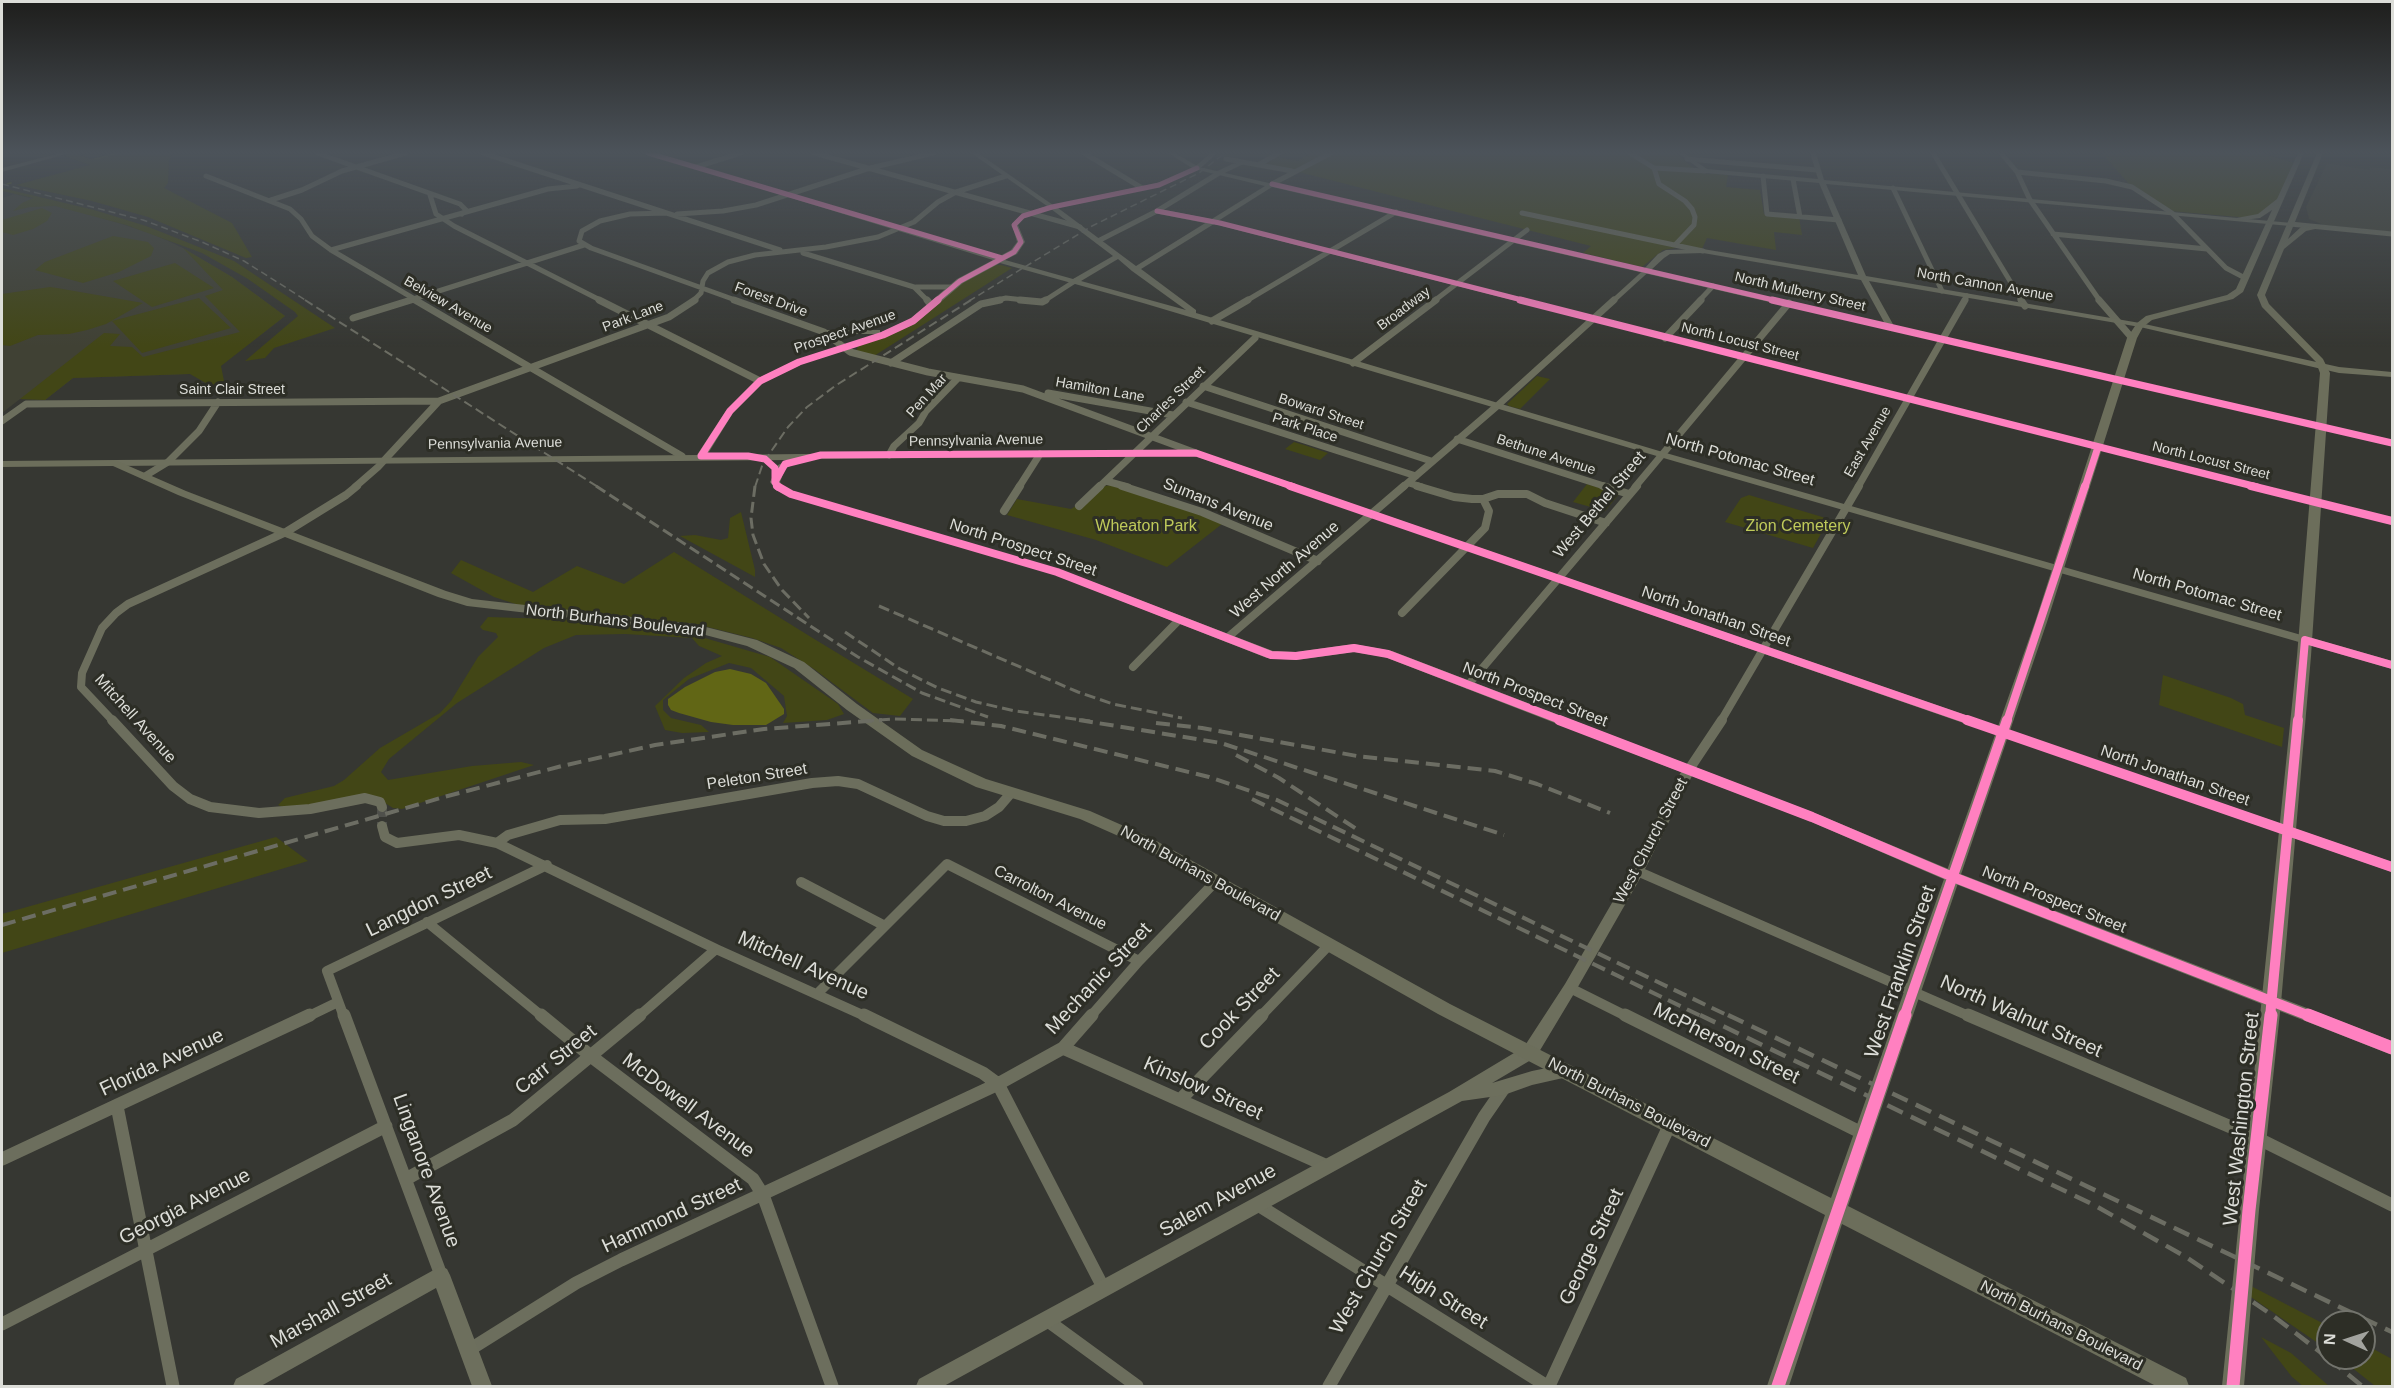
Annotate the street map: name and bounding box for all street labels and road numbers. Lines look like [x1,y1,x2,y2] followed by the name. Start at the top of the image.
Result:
[1915,265,2055,305] street label: North Cannon Avenue
[1733,269,1867,315] street label: North Mulberry Street
[401,273,495,337] street label: Belview Avenue
[732,279,810,321] street label: Forest Drive
[1374,284,1434,334] street label: Broadway
[600,298,666,336] street label: Park Lane
[792,307,898,357] street label: Prospect Avenue
[1679,319,1801,365] street label: North Locust Street
[1133,363,1209,437] street label: Charles Street
[903,371,951,421] street label: Pen Mar
[1054,374,1146,406] street label: Hamilton Lane
[179,382,285,398] street label: Saint Clair Street
[1276,390,1366,434] street label: Boward Street
[1841,404,1895,480] street label: East Avenue
[1270,410,1340,446] street label: Park Place
[1663,430,1817,490] street label: North Potomac Street
[909,431,1043,451] street label: Pennsylvania Avenue
[1494,431,1598,479] street label: Bethune Avenue
[428,434,562,454] street label: Pennsylvania Avenue
[2150,438,2272,484] street label: North Locust Street
[1550,448,1650,562] street label: West Bethel Street
[1160,474,1276,536] street label: Sumans Avenue
[947,515,1099,581] street label: North Prospect Street
[1227,517,1343,623] street label: West North Avenue
[2130,565,2284,625] street label: North Potomac Street
[1639,582,1793,652] street label: North Jonathan Street
[525,601,705,641] street label: North Burhans Boulevard
[1460,658,1610,732] street label: North Prospect Street
[90,671,180,767] street label: Mitchell Avenue
[2098,741,2252,811] street label: North Jonathan Street
[705,760,809,794] street label: Peleton Street
[1610,775,1692,907] street label: West Church Street
[1117,822,1283,926] street label: North Burhans Boulevard
[362,861,496,943] street label: Langdon Street
[990,861,1110,935] street label: Carrolton Avenue
[1979,862,2129,938] street label: North Prospect Street
[1860,883,1942,1061] street label: West Franklin Street
[1041,918,1157,1040] street label: Mechanic Street
[734,926,872,1006] street label: Mitchell Avenue
[1195,963,1285,1055] street label: Cook Street
[1936,970,2106,1064] street label: North Walnut Street
[1649,998,1803,1090] street label: McPherson Street
[2219,1011,2265,1227] street label: West Washington Street
[510,1020,602,1100] street label: Carr Street
[96,1024,228,1102] street label: Florida Avenue
[617,1048,759,1164] street label: McDowell Avenue
[1140,1052,1266,1126] street label: Kinslow Street
[1545,1054,1713,1152] street label: North Burhans Boulevard
[387,1091,465,1251] street label: Linganore Avenue
[1155,1159,1281,1243] street label: Salem Avenue
[115,1164,255,1250] street label: Georgia Avenue
[598,1173,746,1259] street label: Hammond Street
[1325,1176,1433,1338] street label: West Church Street
[1555,1185,1629,1309] street label: George Street
[1394,1261,1492,1335] street label: High Street
[266,1268,396,1354] street label: Marshall Street
[1977,1277,2145,1375] street label: North Burhans Boulevard

